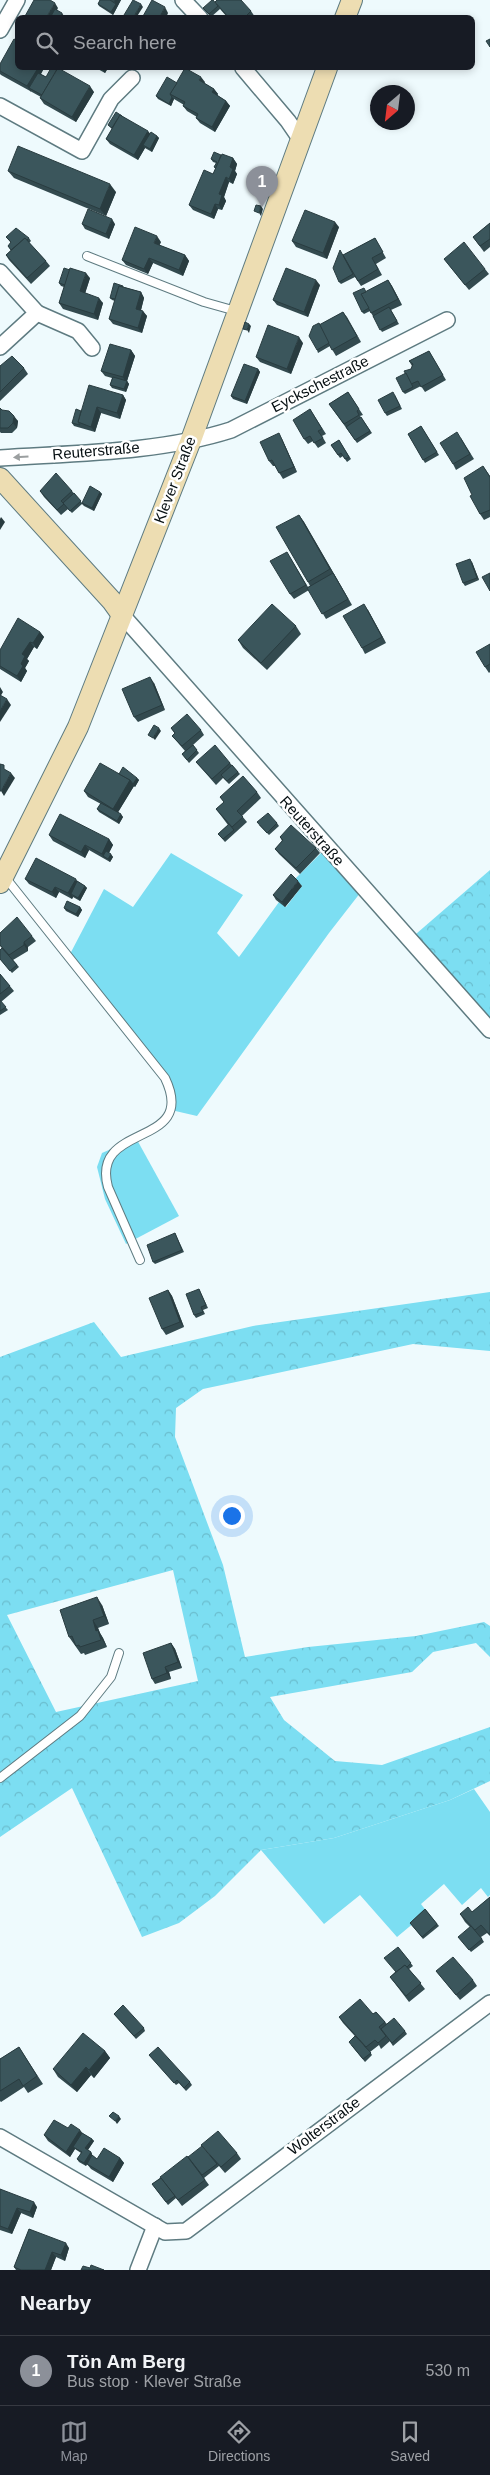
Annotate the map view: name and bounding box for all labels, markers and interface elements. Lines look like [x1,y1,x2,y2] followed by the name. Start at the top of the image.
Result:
[15,15,475,70] search box
[33,29,61,57] icon: search
[73,32,177,53] text: Search here
[370,85,415,130] north arrow
[246,166,278,207] pin: 1
[268,352,371,415] street label: Eyckschestraße
[150,434,199,526] street label: Klever Straße
[52,438,140,463] street label: Reuterstraße
[13,453,29,461] one-way arrow
[277,792,348,869] street label: Reuterstraße
[219,1503,245,1529] your location
[284,2093,363,2158] street label: Wolterstraße
[20,2291,91,2314] text: Nearby
[67,2351,186,2372] text: Tön Am Berg
[32,2362,40,2379] text: 1
[426,2362,470,2379] text: 530 m
[67,2373,241,2390] text: Bus stop · Klever Straße
[60,2418,88,2464] tab: Map
[208,2418,270,2464] tab: Directions
[390,2418,430,2464] tab: Saved

